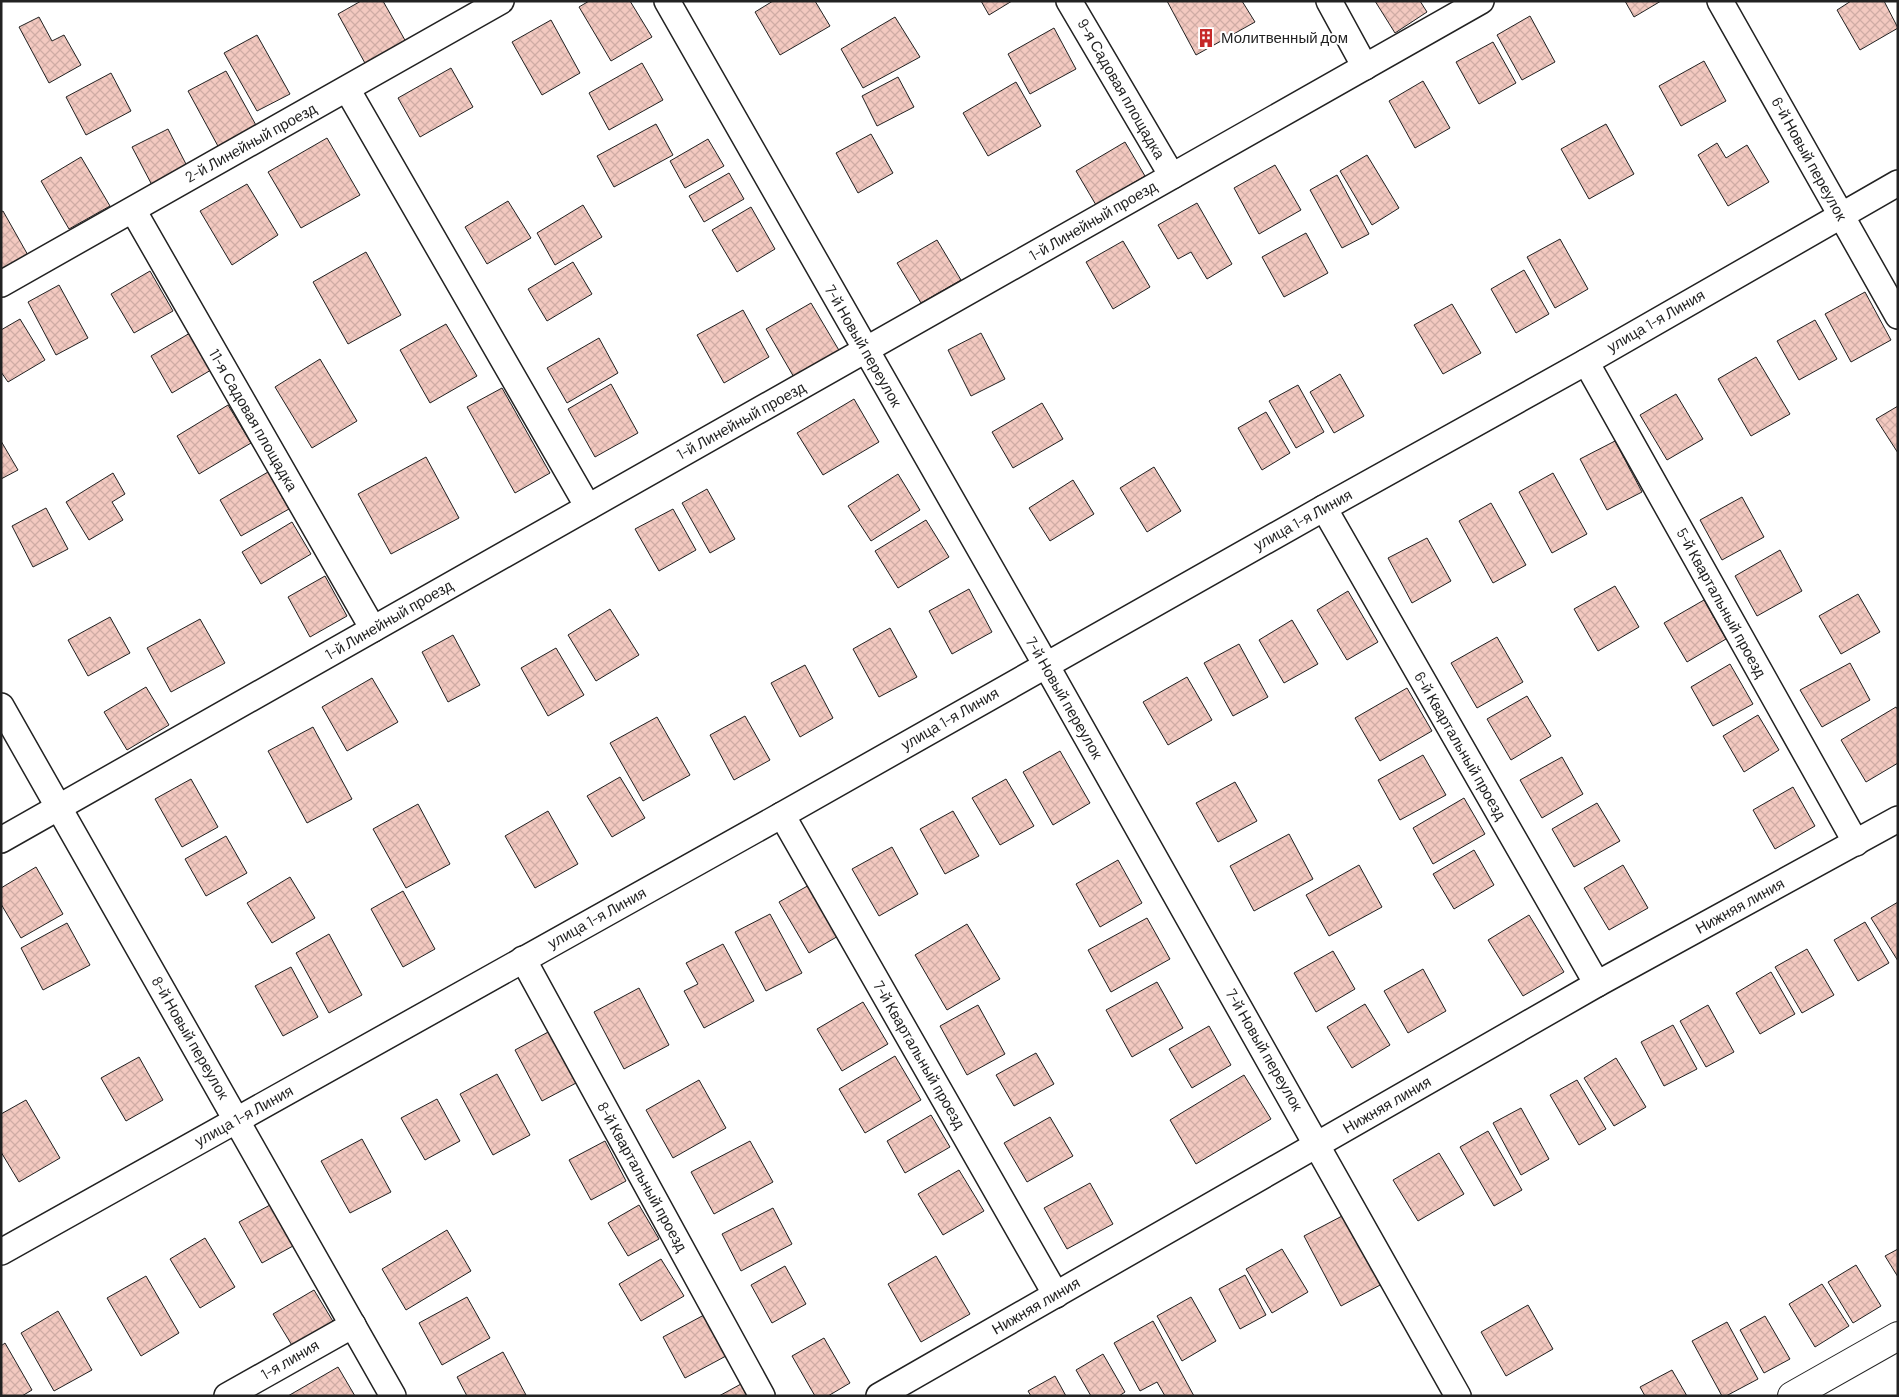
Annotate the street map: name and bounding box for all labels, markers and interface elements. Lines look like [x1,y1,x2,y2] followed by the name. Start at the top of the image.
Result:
[1074,15,1170,162] street label: 9-я Садовая площадка
[1195,27,1217,49] building icon: Молитвенный дом
[1221,28,1348,46] place label: Молитвенный дом
[1768,94,1851,224] street label: 6-й Новый переулок
[182,98,319,186] street label: 2-й Линейный проезд
[1025,176,1160,264] street label: 1-й Линейный проезд
[822,281,906,410] street label: 7-й Новый переулок
[1604,285,1707,355] street label: улица 1-я Линия
[206,345,302,494] street label: 11-я Садовая площадка
[673,377,808,463] street label: 1-й Линейный проезд
[1250,485,1355,554] street label: улица 1-я Линия
[1673,525,1771,681] street label: 5-й Квартальный проезд
[321,575,456,663] street label: 1-й Линейный проезд
[1023,633,1107,762] street label: 7-й Новый переулок
[1411,668,1511,823] street label: 6-й Квартальный проезд
[898,683,1001,753] street label: улица 1-я Линия
[1692,873,1787,937] street label: Нижняя линия
[544,883,649,952] street label: улица 1-я Линия
[148,973,233,1102] street label: 8-й Новый переулок
[870,977,970,1132] street label: 7-й Квартальный проезд
[1223,985,1307,1114] street label: 7-й Новый переулок
[1339,1072,1434,1137] street label: Нижняя линия
[191,1081,296,1150] street label: улица 1-я Линия
[594,1099,692,1255] street label: 8-й Квартальный проезд
[988,1273,1083,1338] street label: Нижняя линия
[257,1335,322,1383] street label: 1-я линия

